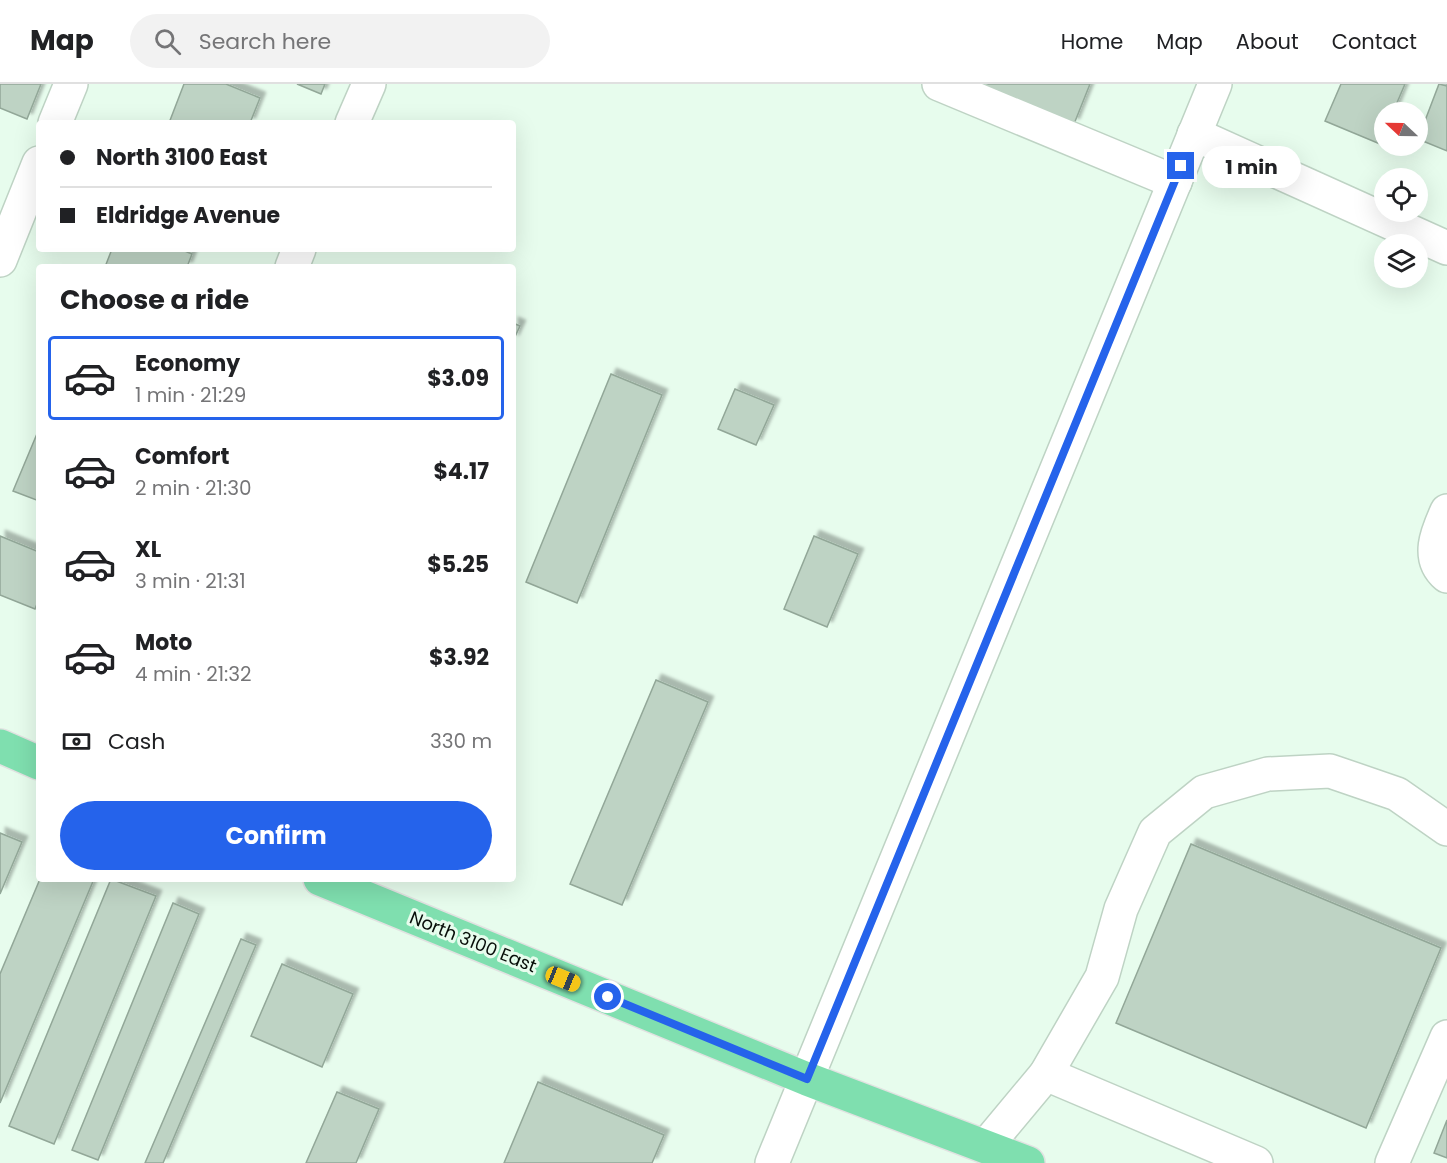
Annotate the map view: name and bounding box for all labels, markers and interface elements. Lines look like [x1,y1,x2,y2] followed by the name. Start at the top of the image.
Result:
[130,14,550,68] search box
[30,21,94,60] text: Map
[151,25,184,58] icon: search
[199,26,331,57] text: Search here
[1061,27,1123,56] text: Home
[1156,27,1203,56] text: Map
[1236,27,1299,56] text: About
[1332,27,1417,56] text: Contact
[1374,102,1428,156] north arrow
[1374,102,1428,288] map controls
[96,142,267,173] text: North 3100 East
[1202,145,1301,187] callout: 1 min
[1167,152,1194,179] route end
[1225,153,1278,181] text: 1 min
[1374,168,1428,222] button: locate
[96,200,280,231] text: Eldridge Avenue
[1374,234,1428,288] button: layers
[60,281,249,318] text: Choose a ride
[135,348,240,379] text: Economy
[63,351,117,405] icon: car
[427,363,489,394] text: $3.09
[135,381,246,409] text: 1 min · 21:29
[135,441,229,472] text: Comfort
[63,444,117,498] icon: car
[433,456,489,487] text: $4.17
[135,474,252,502] text: 2 min · 21:30
[135,534,161,565] text: XL
[63,537,117,591] icon: car
[427,549,489,580] text: $5.25
[135,567,246,595] text: 3 min · 21:31
[135,627,192,658] text: Moto
[63,630,117,684] icon: car
[429,642,489,673] text: $3.92
[135,660,252,688] text: 4 min · 21:32
[60,725,93,758] icon: cash
[108,726,165,757] text: Cash
[430,727,492,755] text: 330 m
[60,801,492,870] button: Confirm
[406,905,540,978] street label: North 3100 East
[543,964,583,994] car
[594,983,621,1010] route start

